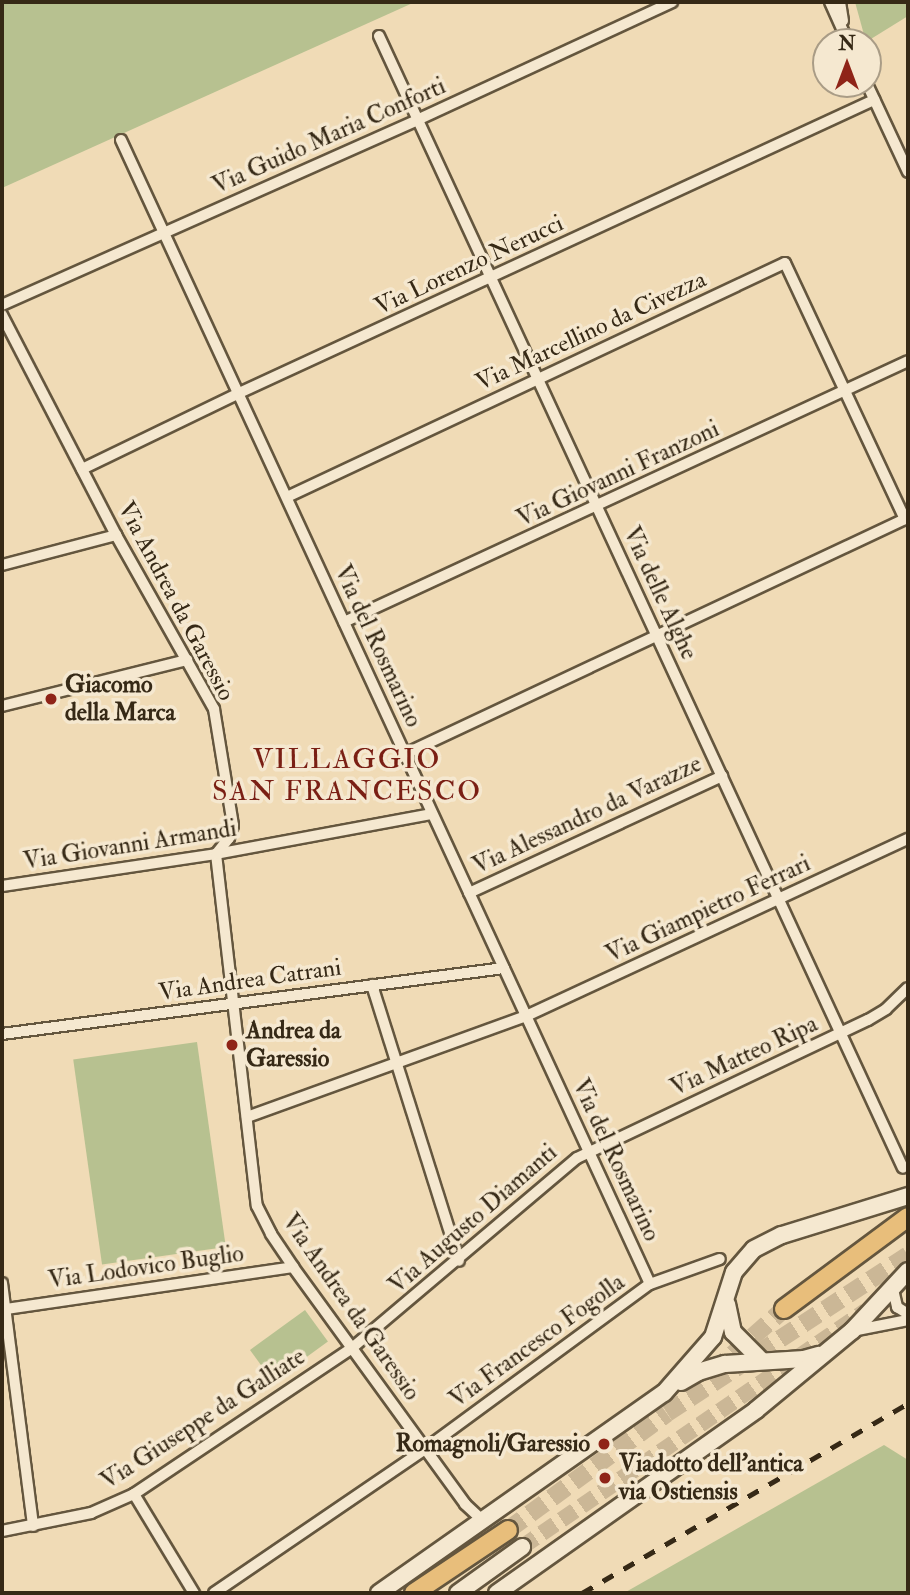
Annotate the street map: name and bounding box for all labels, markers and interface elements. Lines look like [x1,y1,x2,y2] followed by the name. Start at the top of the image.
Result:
[812,28,882,98] north arrow
[838,32,856,56] text: N
[208,72,450,200] street label: Via Guido Maria Conforti
[370,209,568,321] street label: Via Lorenzo Nerucci
[471,265,711,397] street label: Via Marcellino da Civezza
[512,414,724,534] street label: Via Giovanni Franzoni
[111,497,241,705] street label: Via Andrea da Garessio
[617,522,703,664] street label: Via delle Alghe
[328,560,428,732] street label: Via del Rosmarino
[65,671,175,727] place label: Giacomo della Marca
[43,691,59,707] marker: Giacomo della Marca
[214,743,480,809] district label: VILLAGGIO SAN FRANCESCO
[468,749,706,881] street label: Via Alessandro da Varazze
[21,814,239,876] street label: Via Giovanni Armandi
[601,849,815,969] street label: Via Giampietro Ferrari
[157,953,343,1007] street label: Via Andrea Catrani
[666,1009,822,1103] street label: Via Matteo Ripa
[246,1017,341,1073] place label: Andrea da Garessio
[224,1037,240,1053] marker: Andrea da Garessio
[566,1074,666,1246] street label: Via del Rosmarino
[383,1138,563,1300] street label: Via Augusto Diamanti
[276,1208,426,1406] street label: Via Andrea da Garessio
[46,1239,246,1295] street label: Via Lodovico Buglio
[444,1268,630,1414] street label: Via Francesco Fogolla
[95,1342,311,1496] street label: Via Giuseppe da Galliate
[395,1430,590,1458] place label: Romagnoli/Garessio
[596,1436,612,1452] marker: Romagnoli/Garessio
[619,1450,803,1506] place label: Viadotto dell'antica via Ostiensis
[597,1470,613,1486] marker: Viadotto dell'antica via Ostiensis

